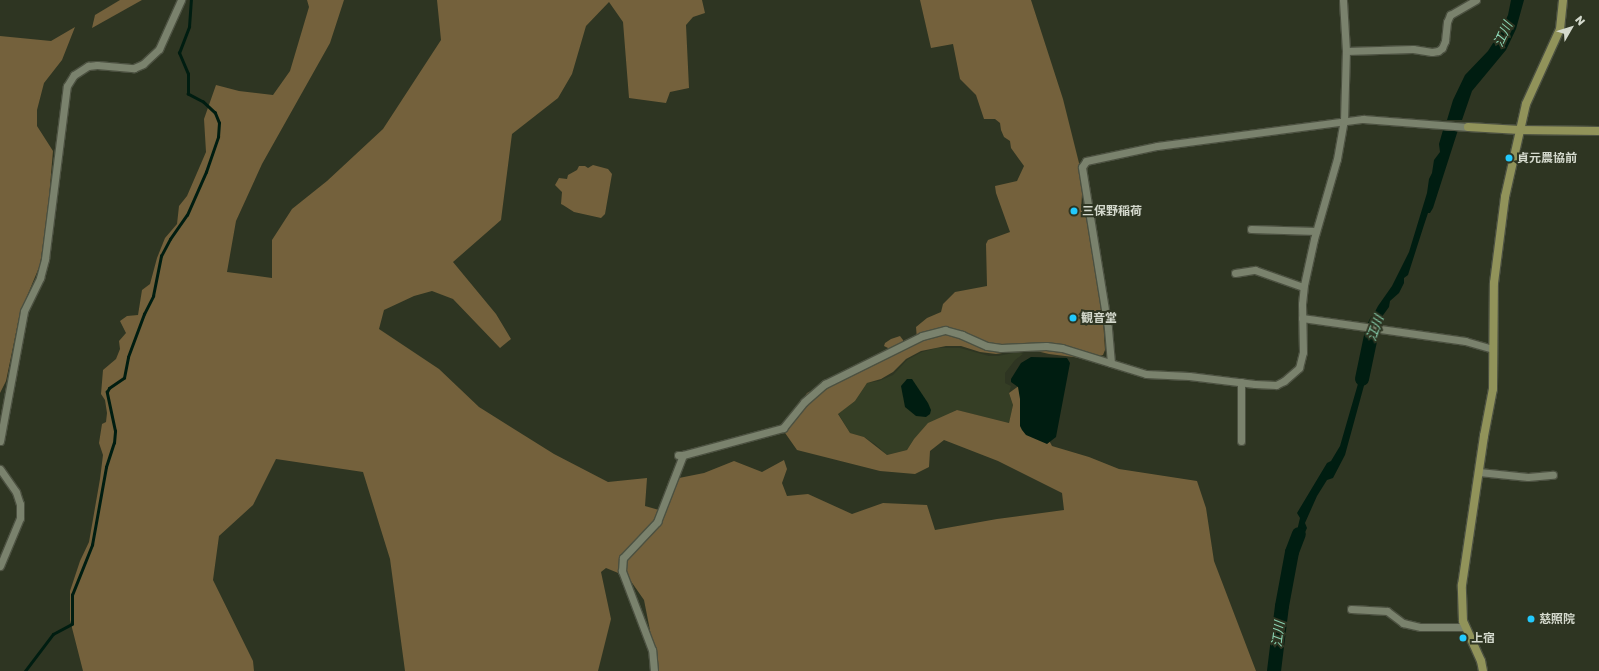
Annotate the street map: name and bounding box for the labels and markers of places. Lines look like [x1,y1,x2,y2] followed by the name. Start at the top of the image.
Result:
[1517,151,1577,165] place label: 貞元農協前
[1504,153,1514,163] marker: 貞元農協前
[1082,204,1142,218] place label: 三保野稲荷
[1069,206,1079,216] marker: 三保野稲荷
[1081,311,1117,325] place label: 観音堂
[1068,313,1078,323] marker: 観音堂
[1539,612,1575,626] place label: 慈照院
[1526,614,1536,624] marker: 慈照院
[1471,631,1495,645] place label: 上宿
[1458,633,1468,643] marker: 上宿

